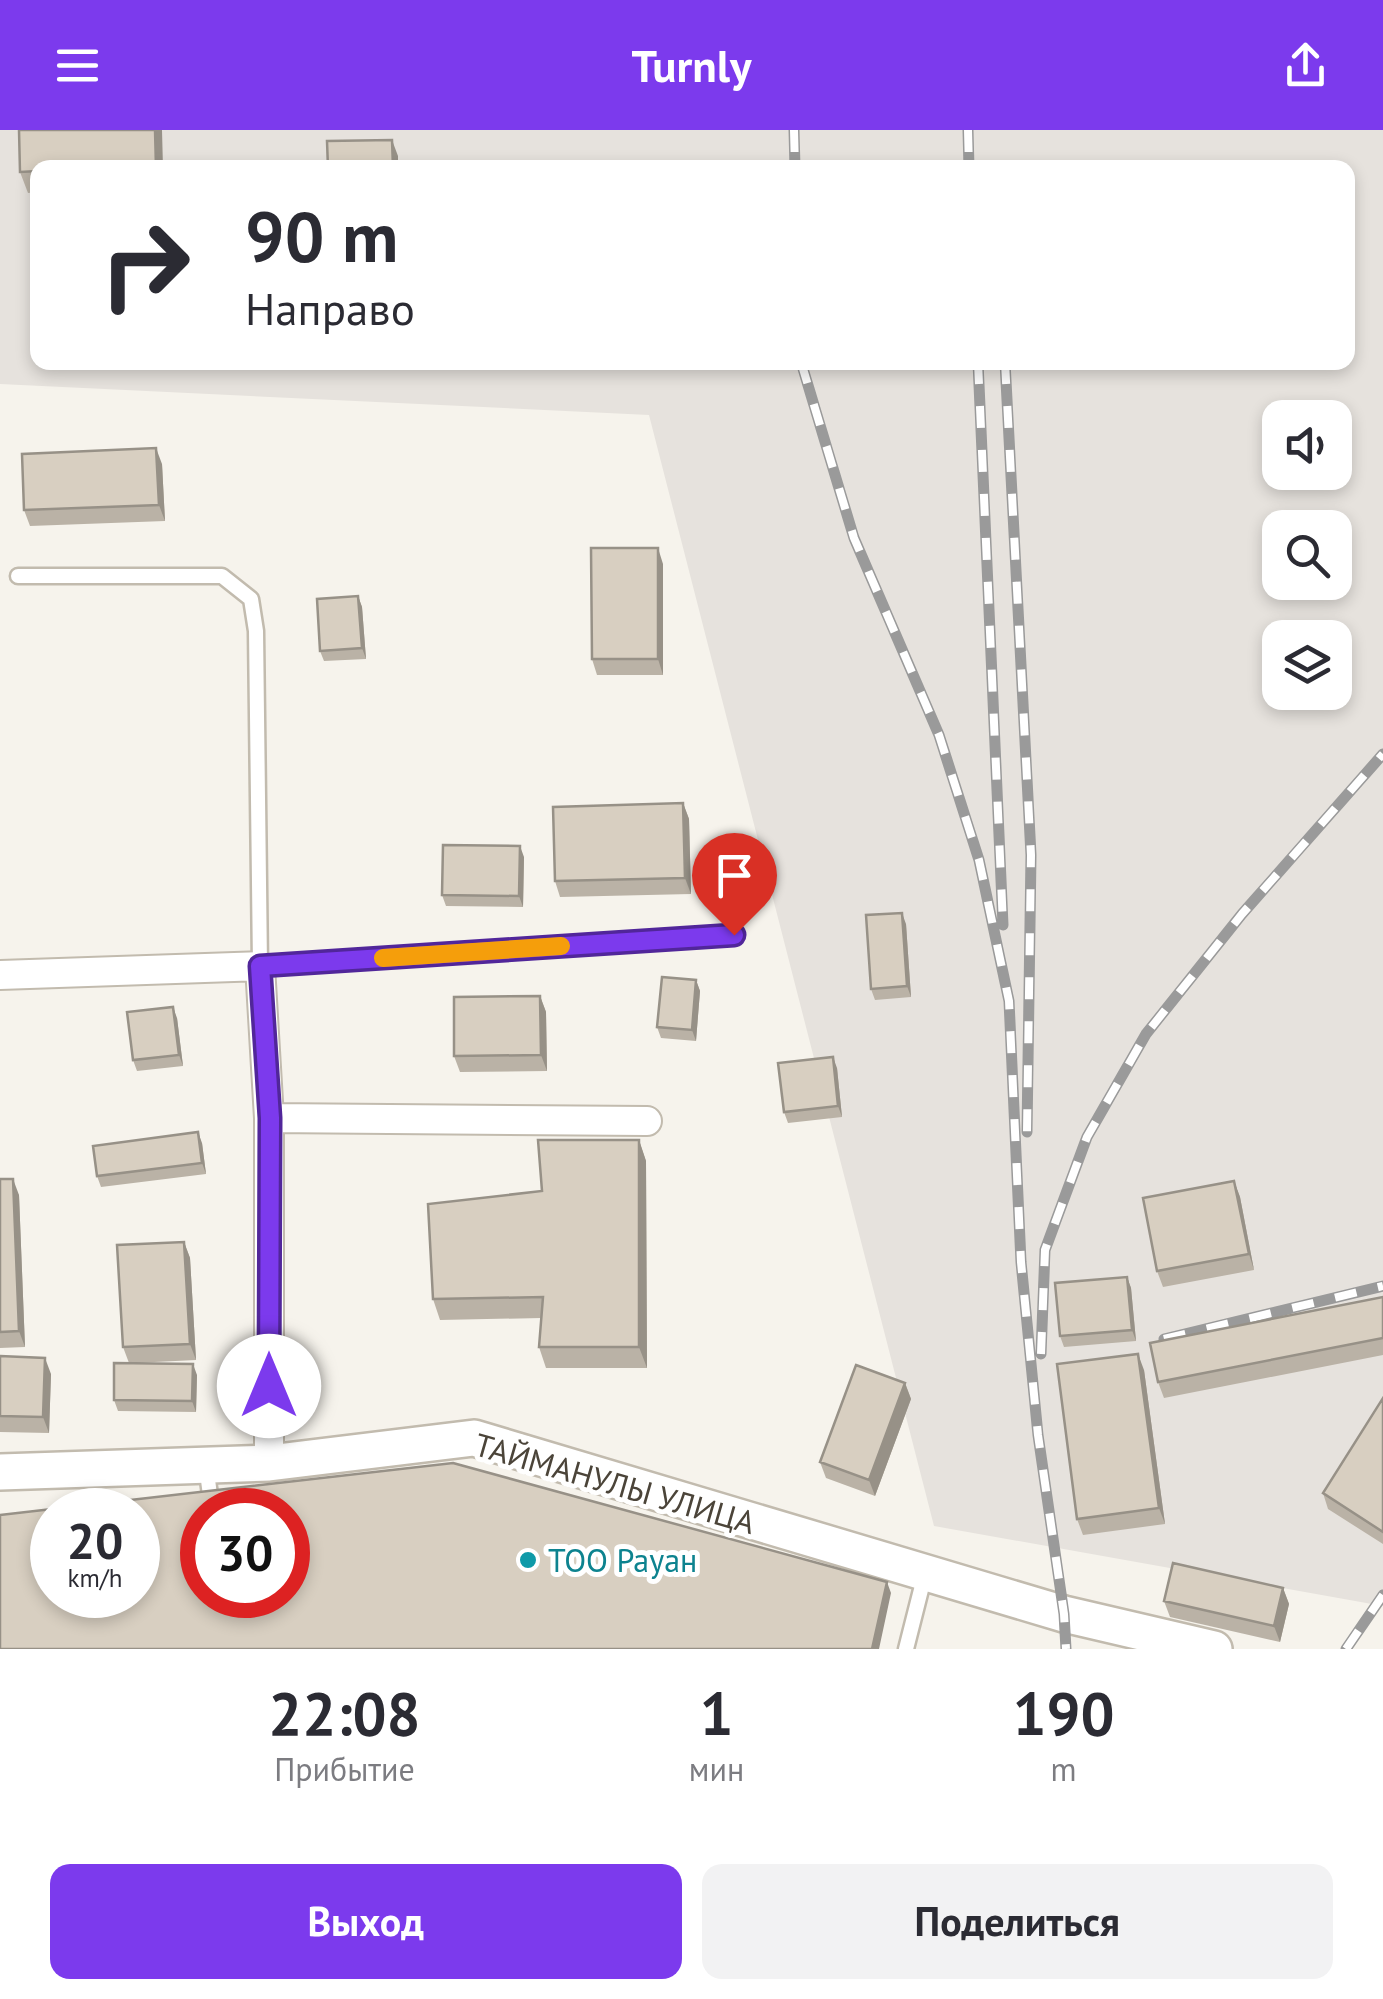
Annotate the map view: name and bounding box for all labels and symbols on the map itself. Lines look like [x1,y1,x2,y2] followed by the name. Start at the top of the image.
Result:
[692,833,777,936] pin
[217,1334,321,1438] position arrow
[470,1423,760,1543] street label: ТАЙМАНУЛЫ УЛИЦА
[180,1488,310,1618] speed limit sign: 30
[548,1539,697,1581] place label: ТОО Рауан
[517,1549,539,1571] marker: ТОО Рауан

